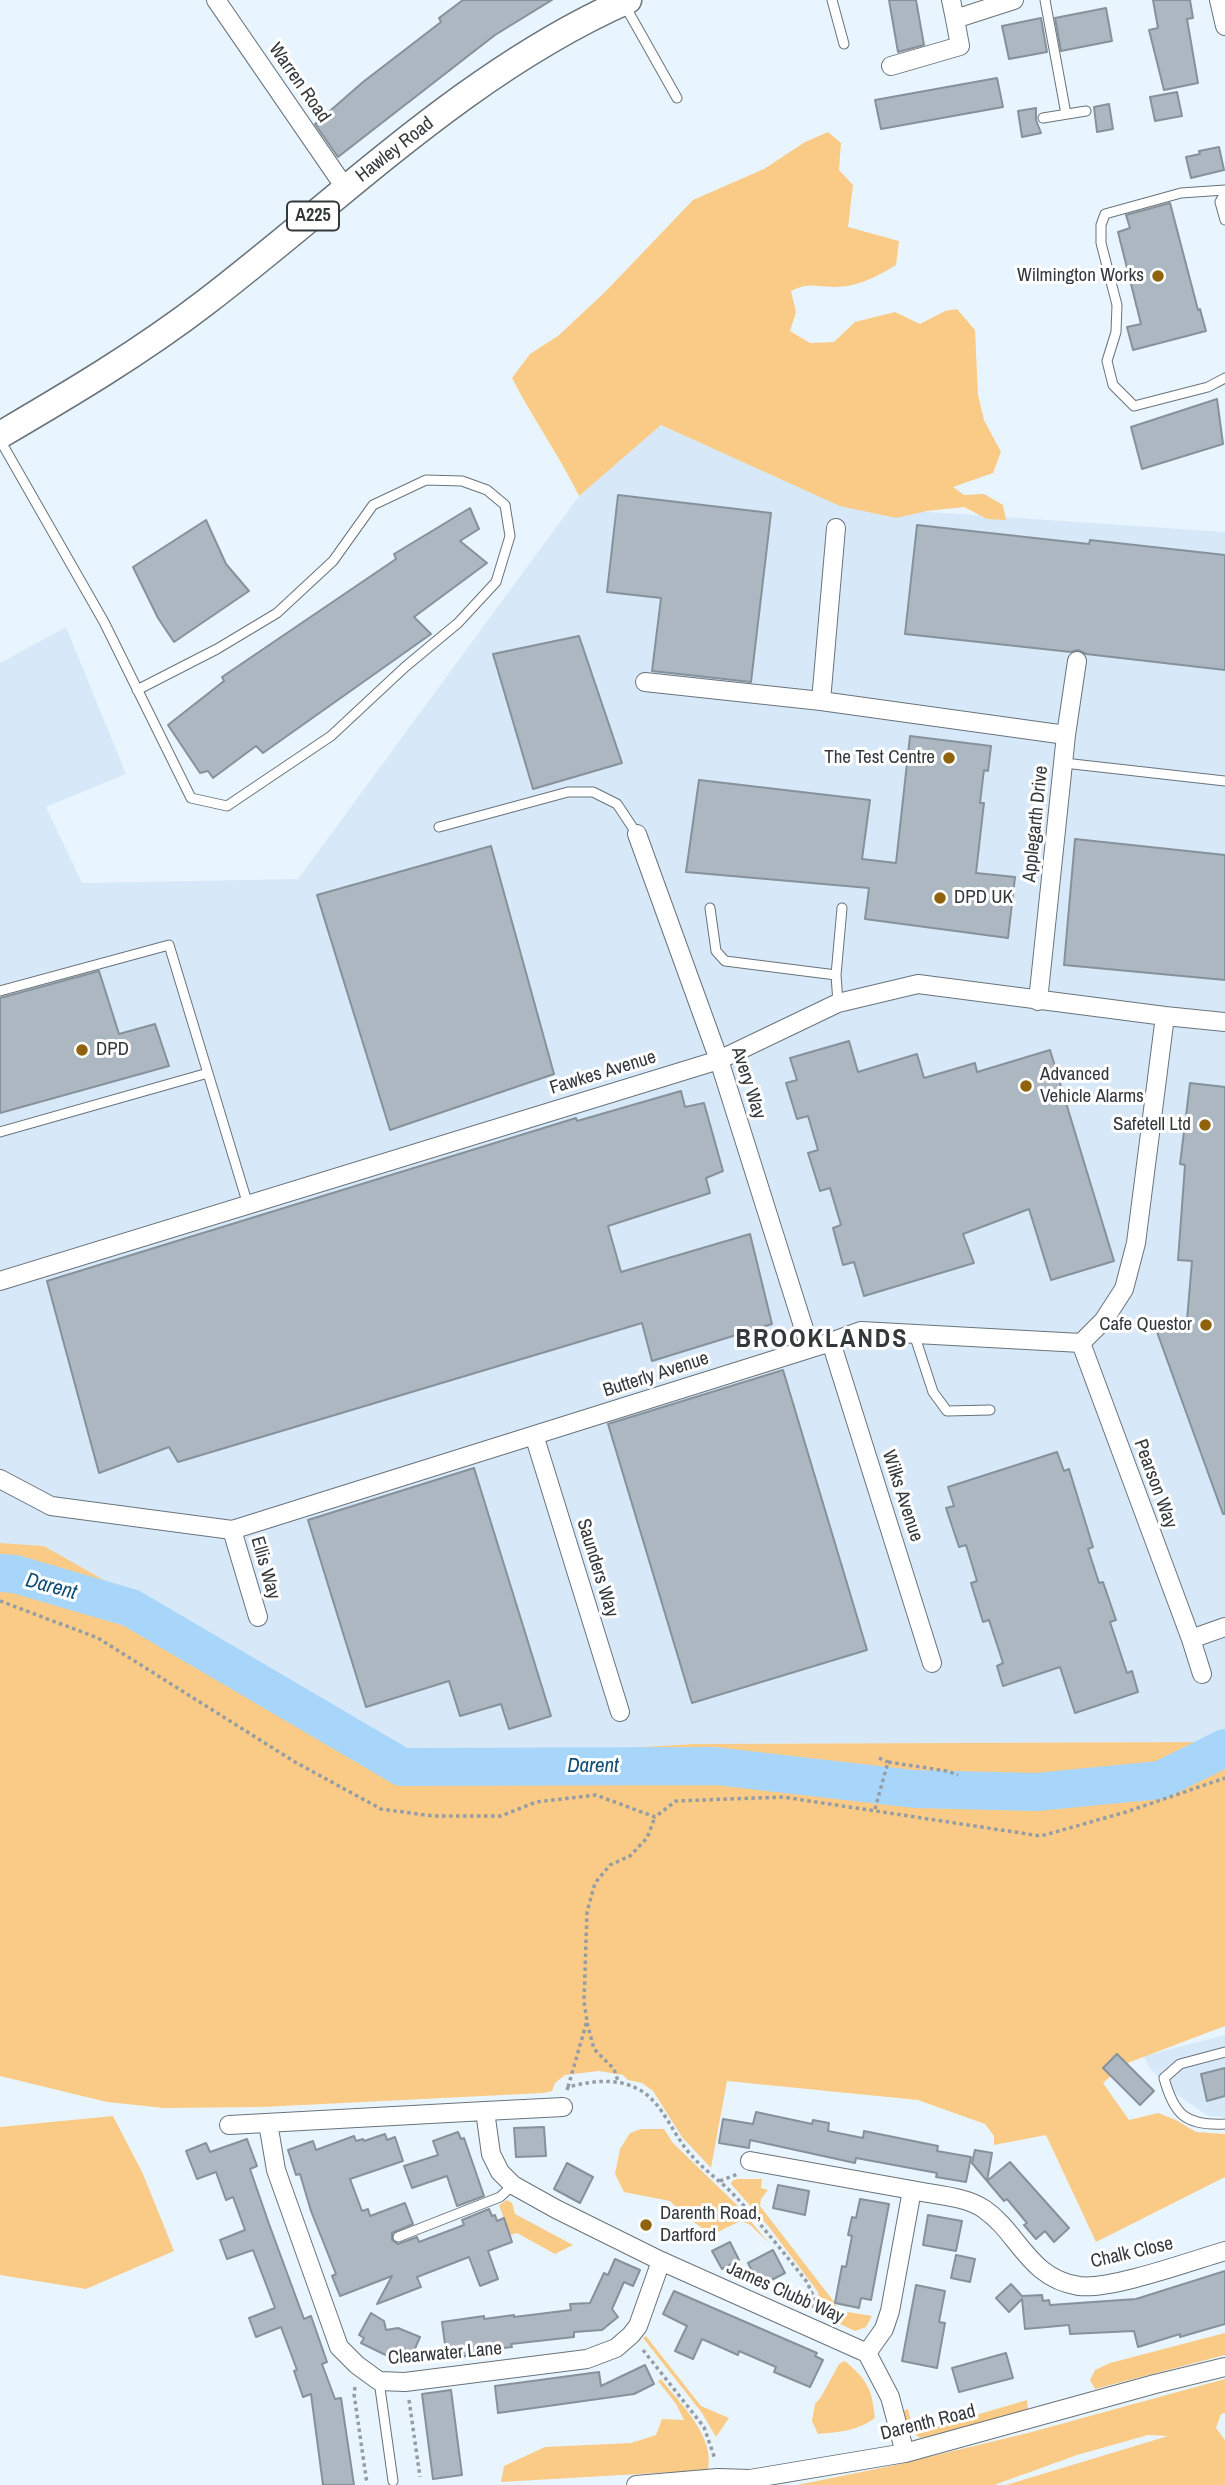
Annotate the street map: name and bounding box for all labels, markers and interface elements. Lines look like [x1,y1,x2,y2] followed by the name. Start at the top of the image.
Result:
[263,39,335,127] street label: Warren Road
[351,112,439,188] street label: Hawley Road
[287,202,339,230] road number: A225
[1017,265,1144,287] place label: Wilmington Works
[1150,268,1166,284] marker: Wilmington Works
[824,747,935,769] place label: The Test Centre
[941,750,957,766] marker: The Test Centre
[1019,765,1053,883] street label: Applegarth Drive
[954,887,1013,909] place label: DPD UK
[932,890,948,906] marker: DPD UK
[96,1039,129,1061] place label: DPD
[74,1042,90,1058] marker: DPD
[726,1044,770,1122] street label: Avery Way
[547,1046,659,1100] street label: Fawkes Avenue
[1040,1064,1144,1108] place label: Advanced Vehicle Alarms
[1018,1078,1034,1094] marker: Advanced Vehicle Alarms
[1113,1114,1191,1136] place label: Safetell Ltd
[1197,1117,1213,1133] marker: Safetell Ltd
[1099,1314,1192,1336] place label: Cafe Questor
[1198,1317,1214,1333] marker: Cafe Questor
[737,1324,907,1356] district label: BROOKLANDS
[600,1347,712,1403] street label: Butterly Avenue
[1128,1436,1182,1532] street label: Pearson Way
[876,1447,928,1545] street label: Wilks Avenue
[571,1516,623,1620] street label: Saunders Way
[245,1534,285,1602] street label: Ellis Way
[23,1568,79,1606] water label: Darent
[567,1753,619,1779] water label: Darent
[660,2203,761,2247] place label: Darenth Road, Dartford
[638,2217,654,2233] marker: Darenth Road, Dartford
[1089,2232,1175,2274] street label: Chalk Close
[723,2257,847,2329] street label: James Clubb Way
[387,2338,503,2370] street label: Clearwater Lane
[878,2400,978,2446] street label: Darenth Road

